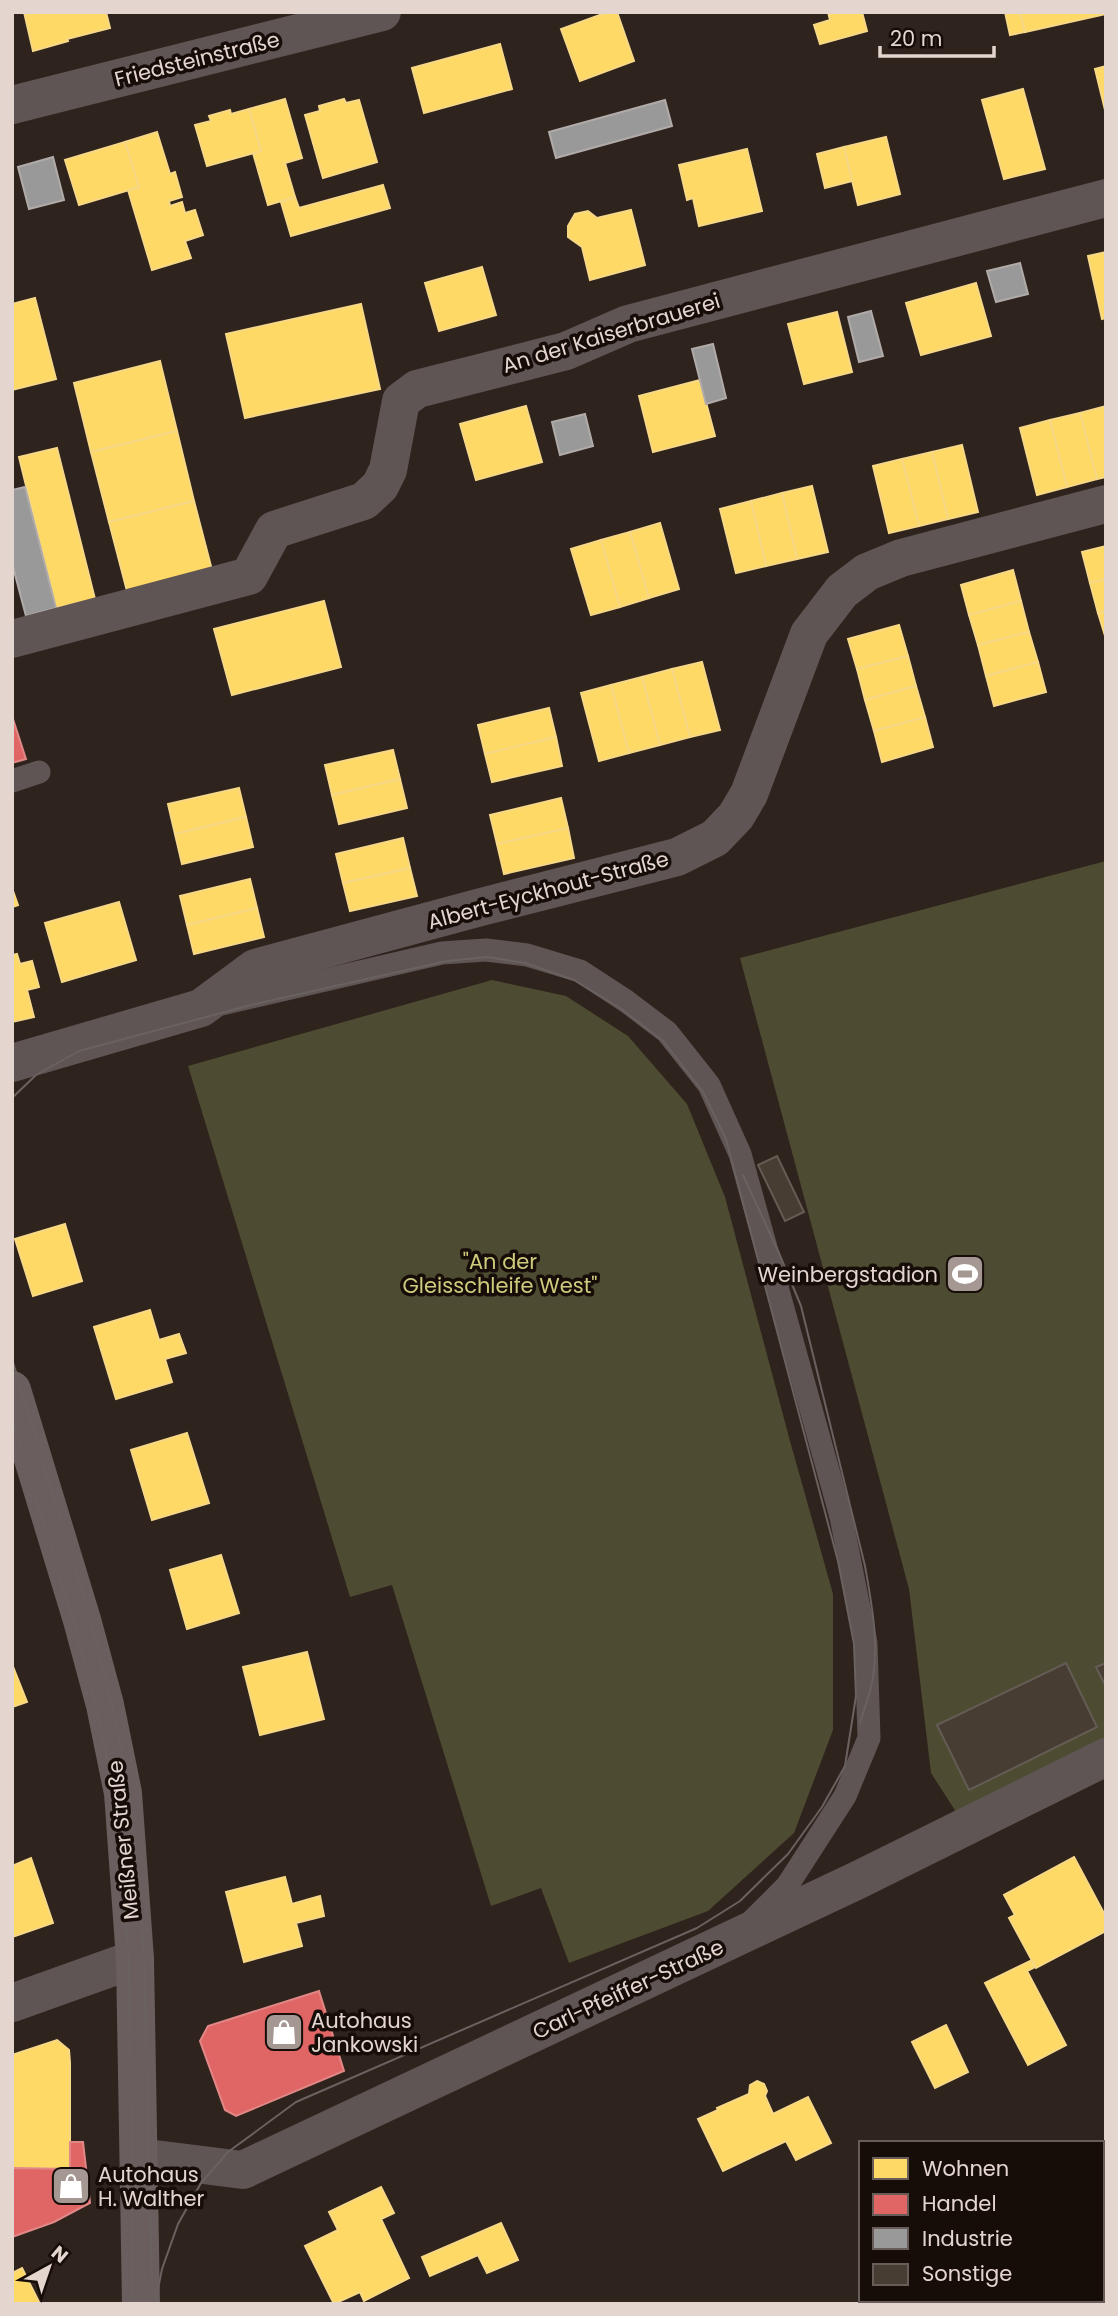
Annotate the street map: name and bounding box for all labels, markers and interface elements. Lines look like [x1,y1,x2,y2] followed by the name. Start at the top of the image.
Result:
[880,14,994,58] scale bar
[112,24,282,94] street label: Friedsteinstraße
[890,24,943,53] text: 20 m
[499,286,723,380] street label: An der Kaiserbrauerei
[424,844,672,936] street label: Albert-Eyckhout-Straße
[403,1247,597,1300] park label: "An der Gleisschleife West"
[944,1253,986,1295] sports icon: Weinbergstadion
[758,1260,938,1289] place label: Weinbergstadion
[100,1759,146,1921] street label: Meißner Straße
[528,1932,728,2046] street label: Carl-Pfeiffer-Straße
[311,2006,418,2059] place label: Autohaus Jankowski
[263,2011,305,2053] shop icon: Autohaus Jankowski
[859,2141,1104,2302] legend
[922,2154,1009,2183] text: Wohnen
[98,2160,205,2213] place label: Autohaus H. Walther
[50,2165,92,2207] shop icon: Autohaus H. Walther
[922,2189,997,2218] text: Handel
[922,2224,1013,2253] text: Industrie
[14,2232,84,2302] north arrow
[45,2239,74,2269] text: N
[922,2259,1012,2288] text: Sonstige

